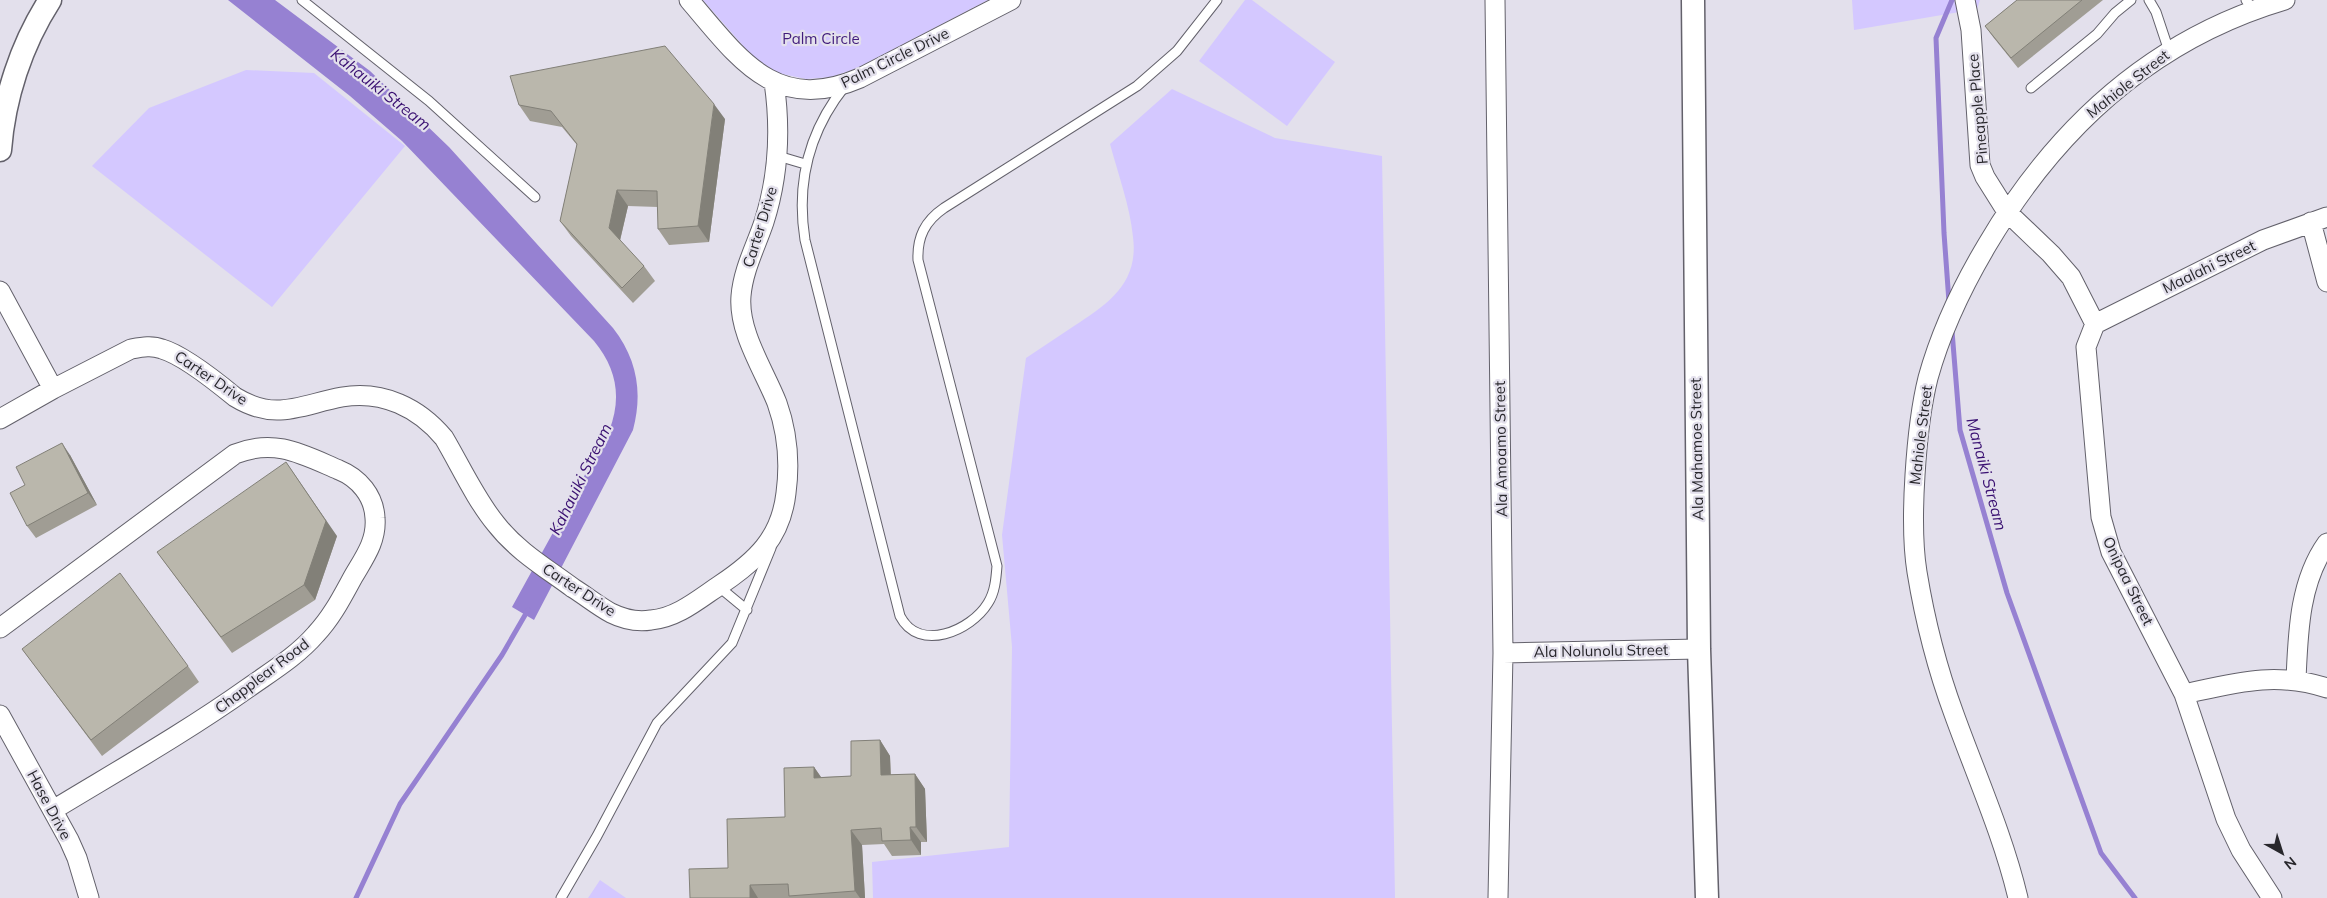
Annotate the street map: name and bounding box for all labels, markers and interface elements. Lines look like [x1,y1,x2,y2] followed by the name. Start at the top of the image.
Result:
[838,23,952,92] street label: Palm Circle Drive
[782,29,860,48] park label: Palm Circle
[327,44,435,134] water label: Kahauiki Stream
[2082,45,2173,122] street label: Mahiole Street
[1963,53,1992,165] street label: Pineapple Place
[738,184,781,270] street label: Carter Drive
[2159,236,2258,297] street label: Maalahi Street
[171,346,251,409] street label: Carter Drive
[1686,378,1707,520] street label: Ala Mahamoe Street
[1490,381,1511,517] street label: Ala Amoamo Street
[1905,384,1936,486] street label: Mahiole Street
[1962,415,2012,533] water label: Manaiki Stream
[544,420,616,538] water label: Kahauiki Stream
[2099,533,2158,628] street label: Onipaa Street
[539,559,620,620] street label: Carter Drive
[211,634,313,717] street label: Chapplear Road
[1534,640,1668,661] street label: Ala Nolunolu Street
[23,767,76,843] street label: Hase Drive
[2257,828,2307,878] north arrow
[2280,853,2300,873] text: N

